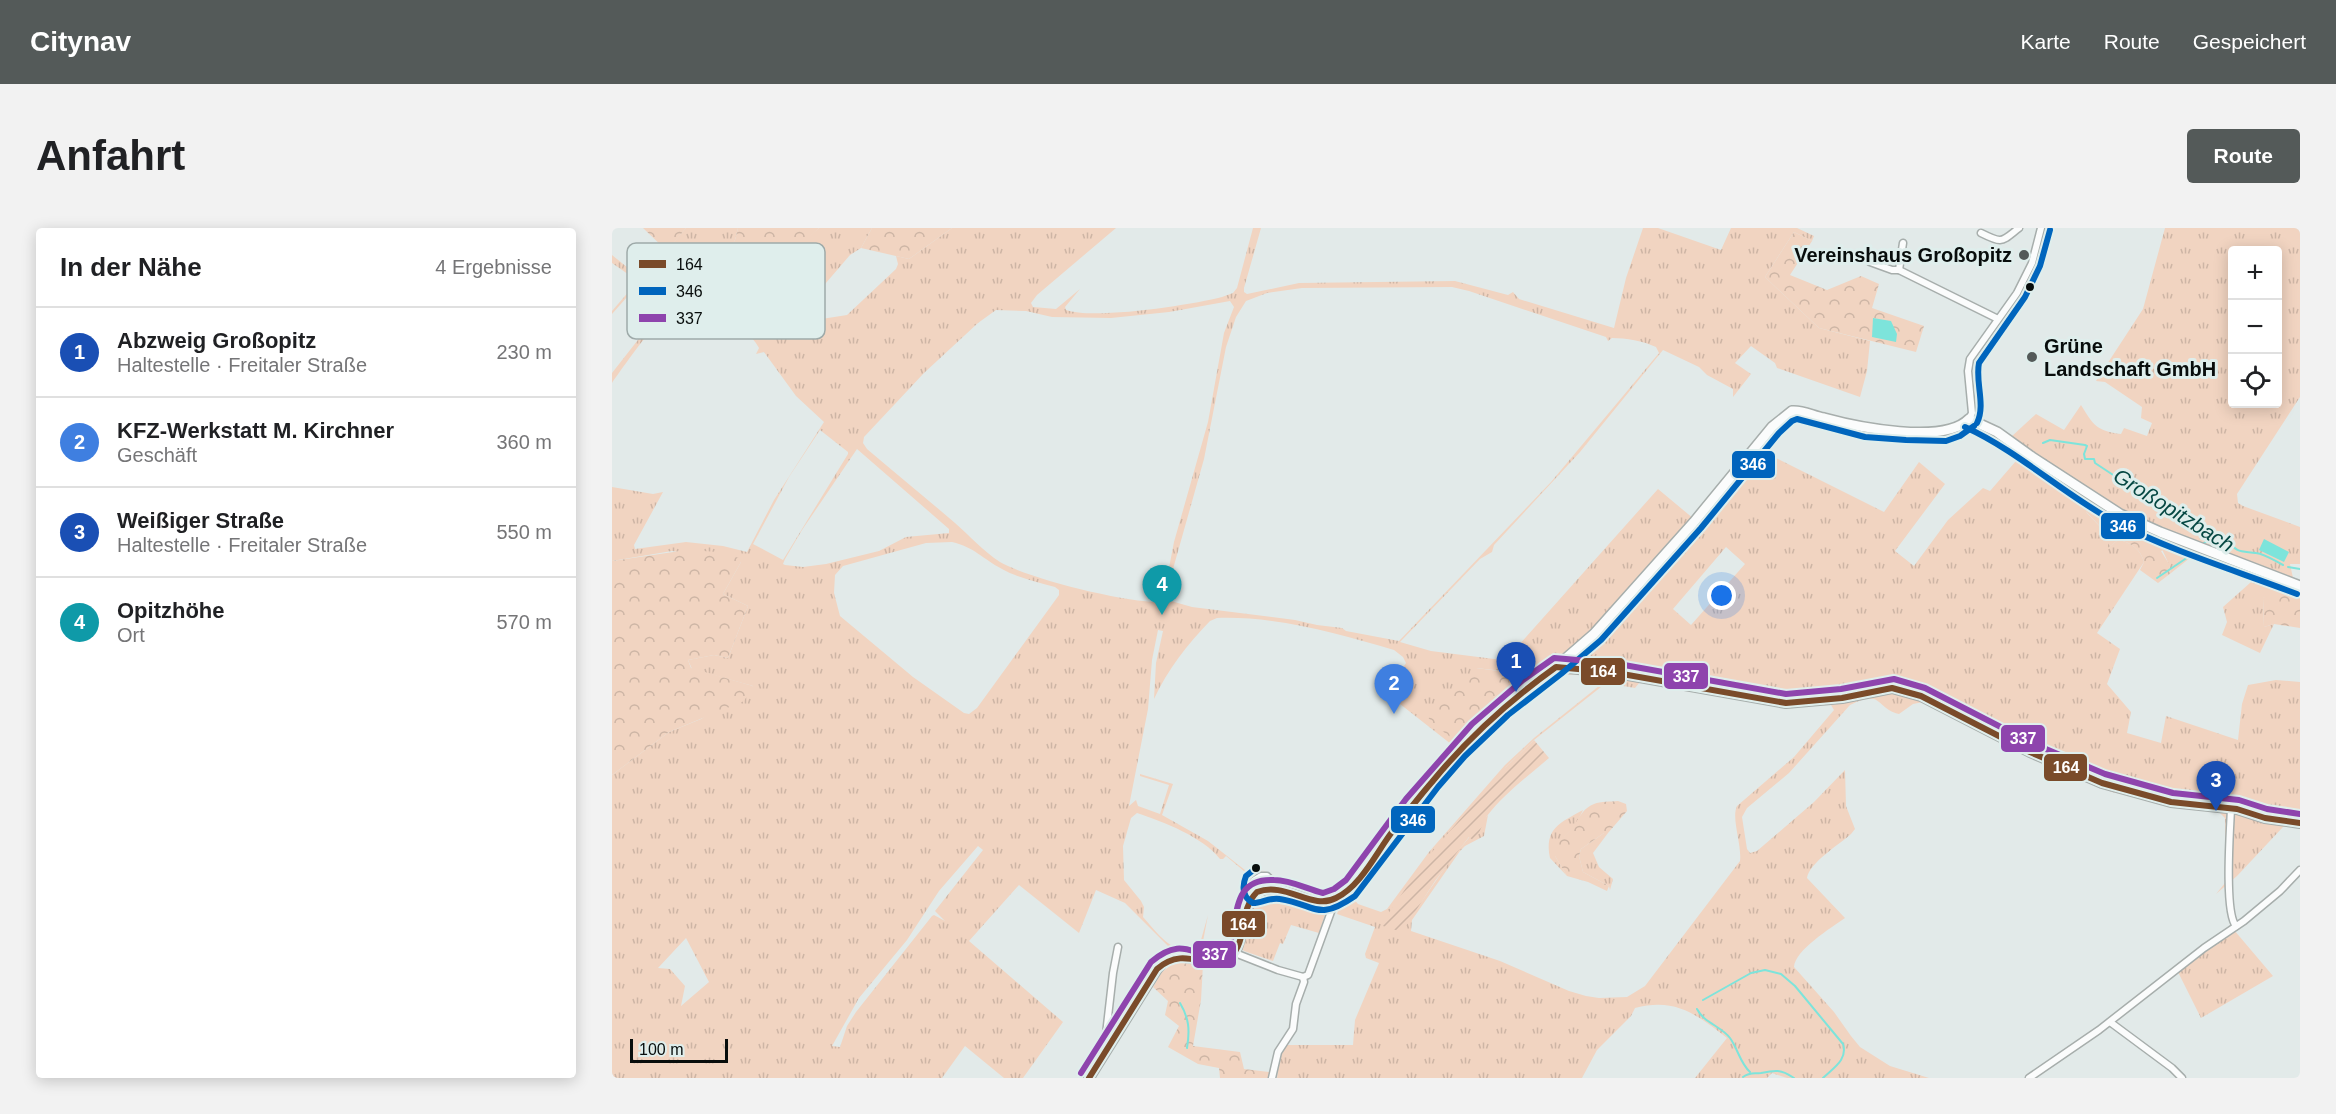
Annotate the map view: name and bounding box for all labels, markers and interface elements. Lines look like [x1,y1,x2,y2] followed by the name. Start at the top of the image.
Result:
[30,26,131,57] text: Citynav
[2021,30,2071,53] text: Karte
[2104,30,2160,53] text: Route
[2193,30,2306,53] text: Gespeichert
[2187,129,2300,183] button: Route
[36,132,185,179] text: Anfahrt
[627,243,825,339] legend
[1794,244,2012,266] place label: Vereinshaus Großopitz
[2228,246,2282,408] map controls
[2228,246,2282,300] button: +
[2017,248,2031,262] marker: Vereinshaus Großopitz
[60,252,202,282] text: In der Nähe
[435,256,552,278] text: 4 Ergebnisse
[676,256,703,273] text: 164
[2024,281,2036,293] unlabelled marker
[676,283,703,300] text: 346
[2228,300,2282,354] button: −
[676,310,703,327] text: 337
[117,328,316,353] text: Abzweig Großopitz
[2044,335,2216,380] place label: Grüne Landschaft GmbH
[74,341,85,363] text: 1
[496,341,552,363] text: 230 m
[2025,350,2039,364] marker: Grüne Landschaft GmbH
[117,354,367,376] text: Haltestelle · Freitaler Straße
[2228,354,2282,408] button: locate
[117,418,394,443] text: KFZ-Werkstatt M. Kirchner
[74,431,85,453] text: 2
[496,431,552,453] text: 360 m
[117,444,197,466] text: Geschäft
[1731,450,1776,479] line badge: 346
[1740,456,1766,473] text: 346
[2110,464,2238,556] water label: Großopitzbach
[117,508,284,533] text: Weißiger Straße
[2100,512,2146,540] line badge: 346
[2110,518,2136,535] text: 346
[74,521,85,543] text: 3
[496,521,552,543] text: 550 m
[117,534,367,556] text: Haltestelle · Freitaler Straße
[1142,566,1182,615] pin: 4
[1707,581,1736,610] your location
[117,598,225,623] text: Opitzhöhe
[74,611,85,633] text: 4
[496,611,552,633] text: 570 m
[117,624,145,646] text: Ort
[1496,642,1536,692] pin: 1
[1580,657,1626,686] line badge: 164
[1663,662,1709,690] line badge: 337
[1590,663,1616,680] text: 164
[1374,664,1414,714] pin: 2
[1673,668,1699,685] text: 337
[2000,724,2046,753] line badge: 337
[2010,730,2036,747] text: 337
[2043,753,2088,782] line badge: 164
[2053,759,2079,776] text: 164
[2196,762,2236,811] pin: 3
[1390,805,1436,834] line badge: 346
[1400,812,1426,829] text: 346
[1250,862,1262,874] unlabelled marker
[1221,910,1266,938] line badge: 164
[1230,916,1256,933] text: 164
[1192,940,1237,969] line badge: 337
[1202,946,1228,963] text: 337
[630,1036,728,1064] scale bar
[639,1041,683,1058] text: 100 m

